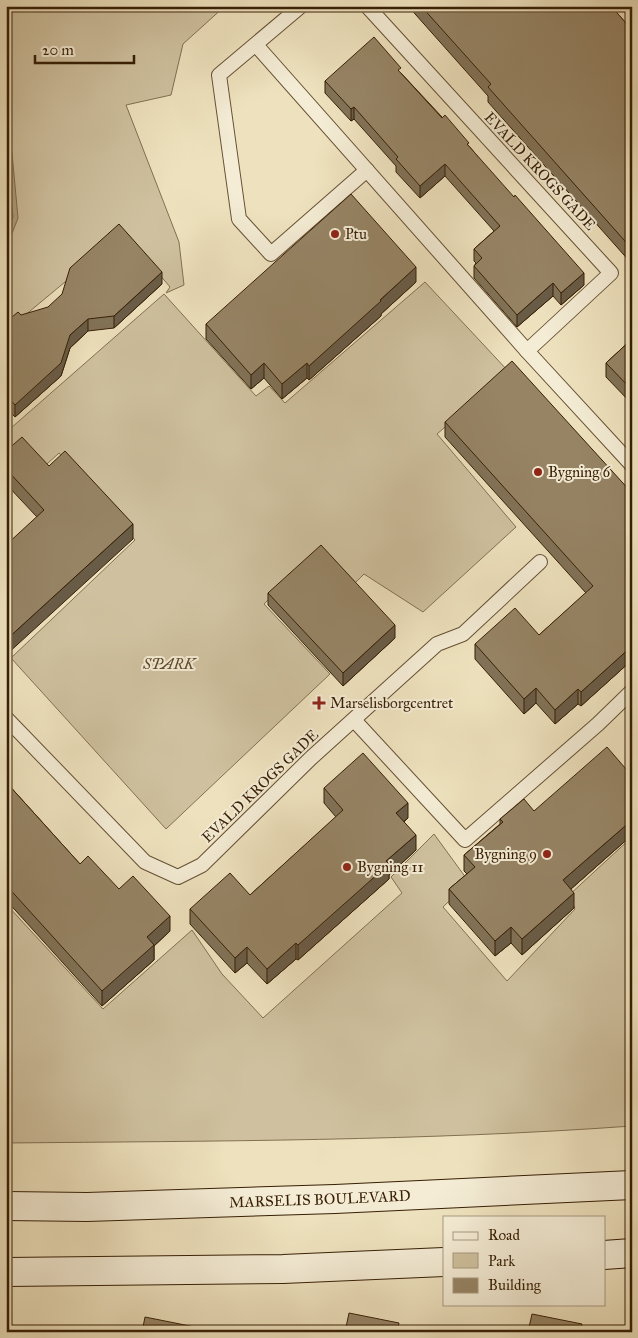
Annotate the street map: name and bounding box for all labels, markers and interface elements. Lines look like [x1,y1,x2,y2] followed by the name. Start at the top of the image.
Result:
[35,32,134,64] scale bar
[42,41,74,59] text: 20 m
[481,108,600,234] street label: EVALD KROGS GADE
[345,225,367,243] place label: Ptu
[329,228,341,240] marker: Ptu
[548,463,611,481] place label: Bygning 6
[532,466,544,478] marker: Bygning 6
[142,655,198,673] park label: SPARK
[330,694,454,712] place label: Marselisborgcentret
[312,696,326,710] marker: Marselisborgcentret
[198,726,322,846] street label: EVALD KROGS GADE
[474,845,537,863] place label: Bygning 9
[541,848,553,860] marker: Bygning 9
[357,858,423,876] place label: Bygning 11
[341,861,353,873] marker: Bygning 11
[229,1186,411,1211] street label: MARSELIS BOULEVARD
[443,1216,606,1306] legend
[488,1226,520,1244] text: Road
[488,1252,515,1270] text: Park
[488,1276,542,1294] text: Building

